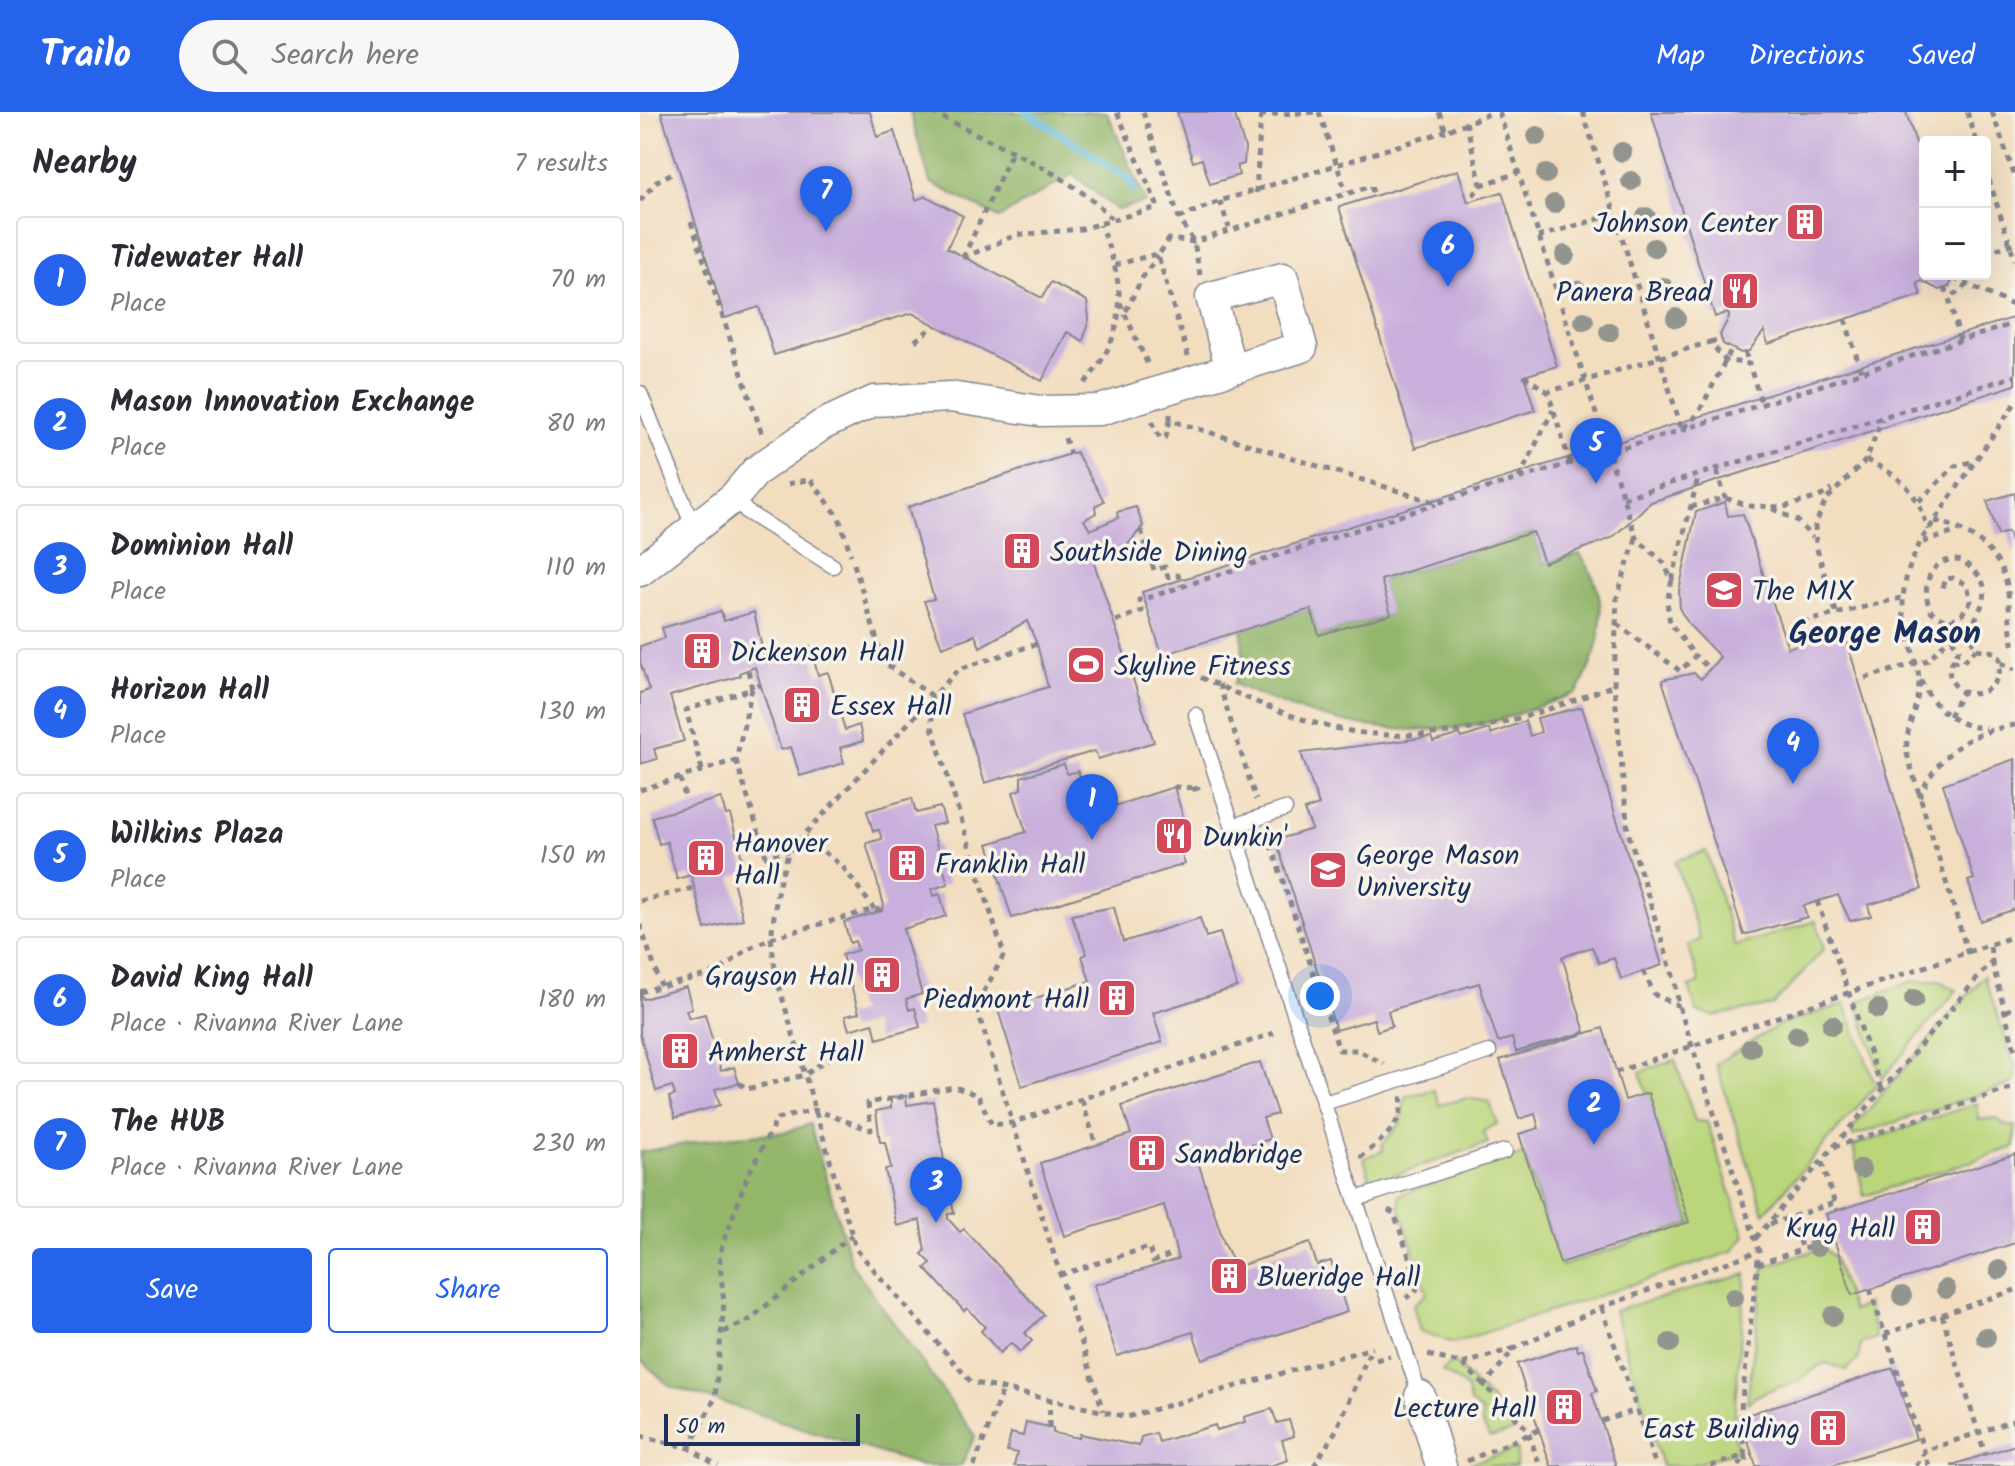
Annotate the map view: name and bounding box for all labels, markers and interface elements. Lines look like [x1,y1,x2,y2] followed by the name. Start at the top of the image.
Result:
[179,20,739,92] search box
[40,26,131,86] text: Trailo
[271,32,419,80] text: Search here
[207,34,251,78] icon: search
[1656,34,1705,79] text: Map
[1749,34,1865,79] text: Directions
[1909,34,1975,79] text: Saved
[1919,136,1991,280] map controls
[1919,136,1991,208] button: +
[32,137,137,191] text: Nearby
[514,143,608,185] text: 7 results
[800,166,852,232] pin: 7
[1784,201,1826,243] building icon: Johnson Center
[1594,202,1779,247] place label: Johnson Center
[1919,208,1991,280] button: −
[1422,221,1474,287] pin: 6
[110,235,303,283] text: Tidewater Hall
[56,259,64,301] text: 1
[550,259,606,301] text: 70 m
[1719,270,1761,312] restaurant icon: Panera Bread
[1556,271,1713,316] place label: Panera Bread
[110,283,166,325] text: Place
[110,379,474,427] text: Mason Innovation Exchange
[52,403,68,445] text: 2
[546,403,606,445] text: 80 m
[1570,418,1622,484] pin: 5
[110,427,166,469] text: Place
[110,523,293,571] text: Dominion Hall
[1001,530,1043,572] building icon: Southside Dining
[1050,531,1248,576] place label: Southside Dining
[53,547,67,589] text: 3
[546,547,606,589] text: 110 m
[1703,569,1745,611] school or university icon: The MIX
[1752,570,1855,615] place label: The MIX
[110,571,166,613] text: Place
[1789,609,1981,660] district label: George Mason
[681,630,723,672] building icon: Dickenson Hall
[730,631,904,676] place label: Dickenson Hall
[1065,644,1107,686] sports icon: Skyline Fitness
[1114,645,1291,690] place label: Skyline Fitness
[110,667,269,715] text: Horizon Hall
[781,684,823,726] building icon: Essex Hall
[830,685,952,730] place label: Essex Hall
[53,691,67,733] text: 4
[539,691,606,733] text: 130 m
[110,715,166,757] text: Place
[1767,718,1819,784] pin: 4
[1066,774,1118,840] pin: 1
[110,811,284,859] text: Wilkins Plaza
[1153,815,1195,857] restaurant icon: Dunkin'
[1202,816,1288,861] place label: Dunkin'
[734,822,829,899] place label: Hanover Hall
[1356,834,1520,911] place label: George Mason University
[53,835,67,877] text: 5
[540,835,606,877] text: 150 m
[685,837,727,879] building icon: Hanover Hall
[886,842,928,884] building icon: Franklin Hall
[935,843,1086,888] place label: Franklin Hall
[1307,849,1349,891] school or university icon: George Mason University
[110,859,166,901] text: Place
[861,954,903,996] building icon: Grayson Hall
[110,955,313,1003] text: David King Hall
[705,955,854,1000] place label: Grayson Hall
[1300,976,1340,1016] your location
[1096,977,1138,1019] building icon: Piedmont Hall
[923,978,1089,1023] place label: Piedmont Hall
[53,979,67,1021] text: 6
[538,979,606,1021] text: 180 m
[110,1003,403,1045] text: Place · Rivanna River Lane
[659,1030,701,1072] building icon: Amherst Hall
[708,1031,864,1076] place label: Amherst Hall
[1568,1079,1620,1145] pin: 2
[110,1099,226,1147] text: The HUB
[54,1123,66,1165] text: 7
[532,1123,606,1165] text: 230 m
[1126,1132,1168,1174] building icon: Sandbridge
[1175,1133,1303,1178] place label: Sandbridge
[110,1147,403,1189] text: Place · Rivanna River Lane
[910,1157,962,1223] pin: 3
[1902,1206,1944,1248] building icon: Krug Hall
[1786,1207,1895,1252] place label: Krug Hall
[32,1248,312,1333] button: Save
[328,1248,608,1333] button: Share
[1208,1255,1250,1297] building icon: Blueridge Hall
[1257,1256,1421,1301] place label: Blueridge Hall
[1543,1386,1585,1428] building icon: Lecture Hall
[1393,1387,1536,1432] place label: Lecture Hall
[1807,1407,1849,1449] building icon: East Building
[1643,1408,1800,1453] place label: East Building
[664,1410,860,1446] scale bar
[676,1410,725,1445] text: 50 m

